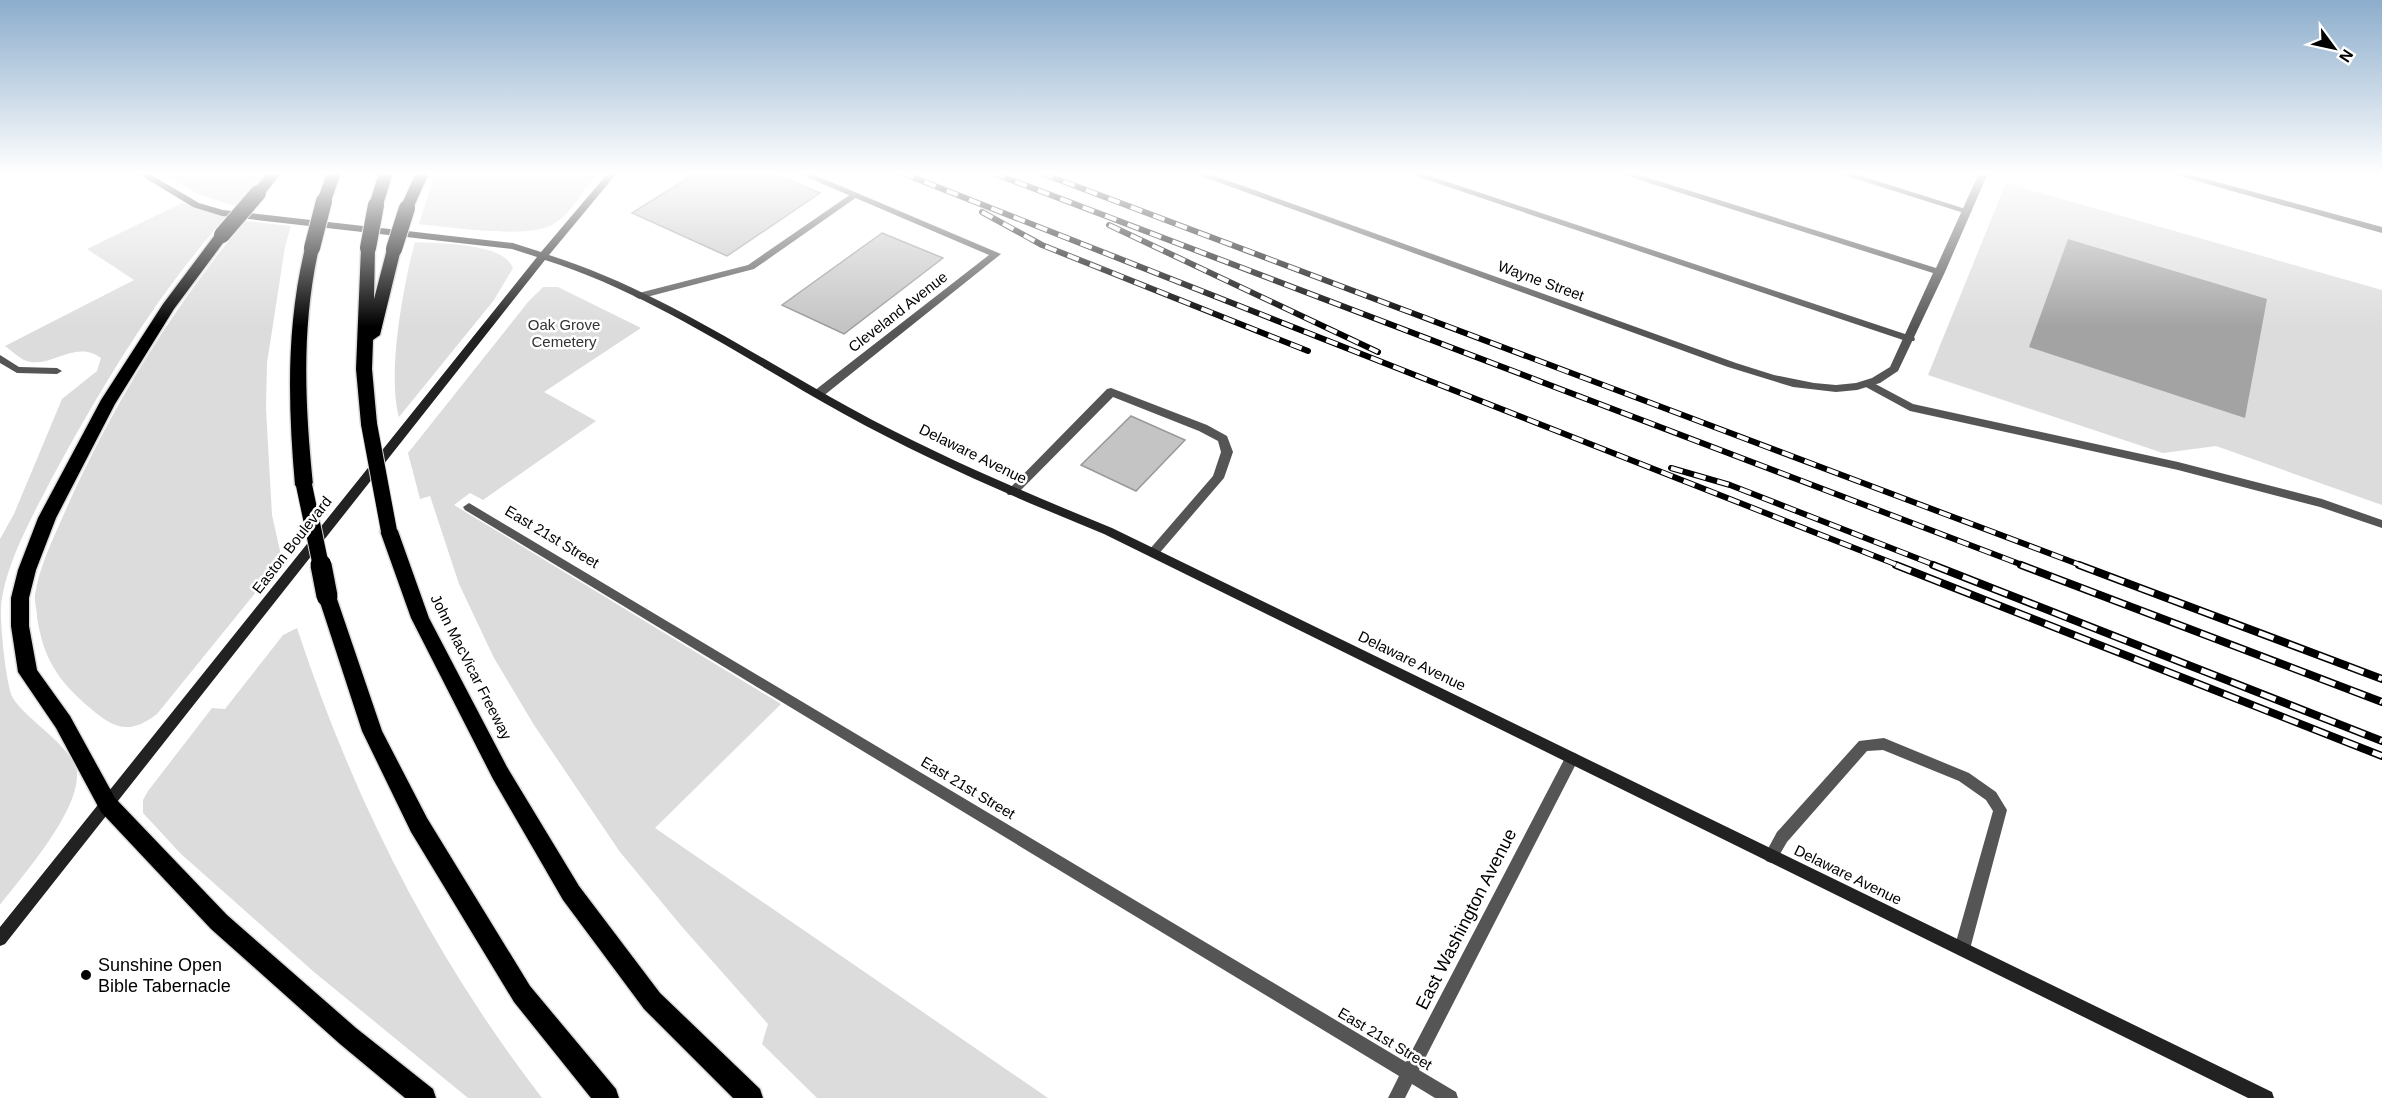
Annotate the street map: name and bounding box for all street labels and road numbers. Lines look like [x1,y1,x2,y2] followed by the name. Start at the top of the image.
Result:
[1496,257,1587,304] street label: Wayne Street
[845,268,950,355] street label: Cleveland Avenue
[917,420,1030,487] street label: Delaware Avenue
[248,493,335,597] street label: Easton Boulevard
[502,502,603,572] street label: East 21st Street
[427,591,516,743] street label: John MacVicar Freeway
[1356,627,1469,694] street label: Delaware Avenue
[918,753,1019,823] street label: East 21st Street
[1412,825,1520,1013] street label: East Washington Avenue
[1792,841,1905,908] street label: Delaware Avenue
[1335,1004,1436,1074] street label: East 21st Street

